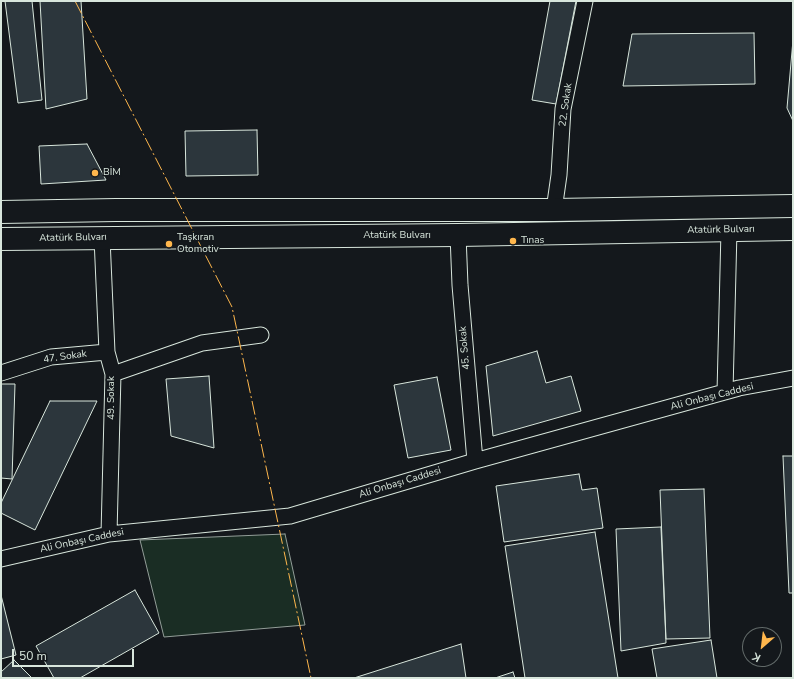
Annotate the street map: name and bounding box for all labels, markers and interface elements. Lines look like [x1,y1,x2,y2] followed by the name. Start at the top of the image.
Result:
[557,82,575,128] street label: 22. Sokak
[103,167,121,179] place label: BİM
[90,168,100,178] marker: BİM
[687,223,755,237] street label: Atatürk Bulvarı
[363,230,431,242] street label: Atatürk Bulvarı
[39,231,107,245] street label: Atatürk Bulvarı
[177,232,219,256] place label: Taşkıran Otomotiv
[521,235,544,247] place label: Tınas
[508,236,518,246] marker: Tınas
[164,239,174,249] marker: Taşkıran Otomotiv
[457,326,473,370] street label: 45. Sokak
[42,348,88,366] street label: 47. Sokak
[106,376,118,420] street label: 49. Sokak
[669,381,755,413] street label: Ali Onbaşı Caddesi
[357,465,443,501] street label: Ali Onbaşı Caddesi
[39,526,125,556] street label: Ali Onbaşı Caddesi
[742,627,782,667] north arrow
[14,641,136,667] scale bar
[19,648,47,664] text: 50 m
[750,649,763,665] text: K

